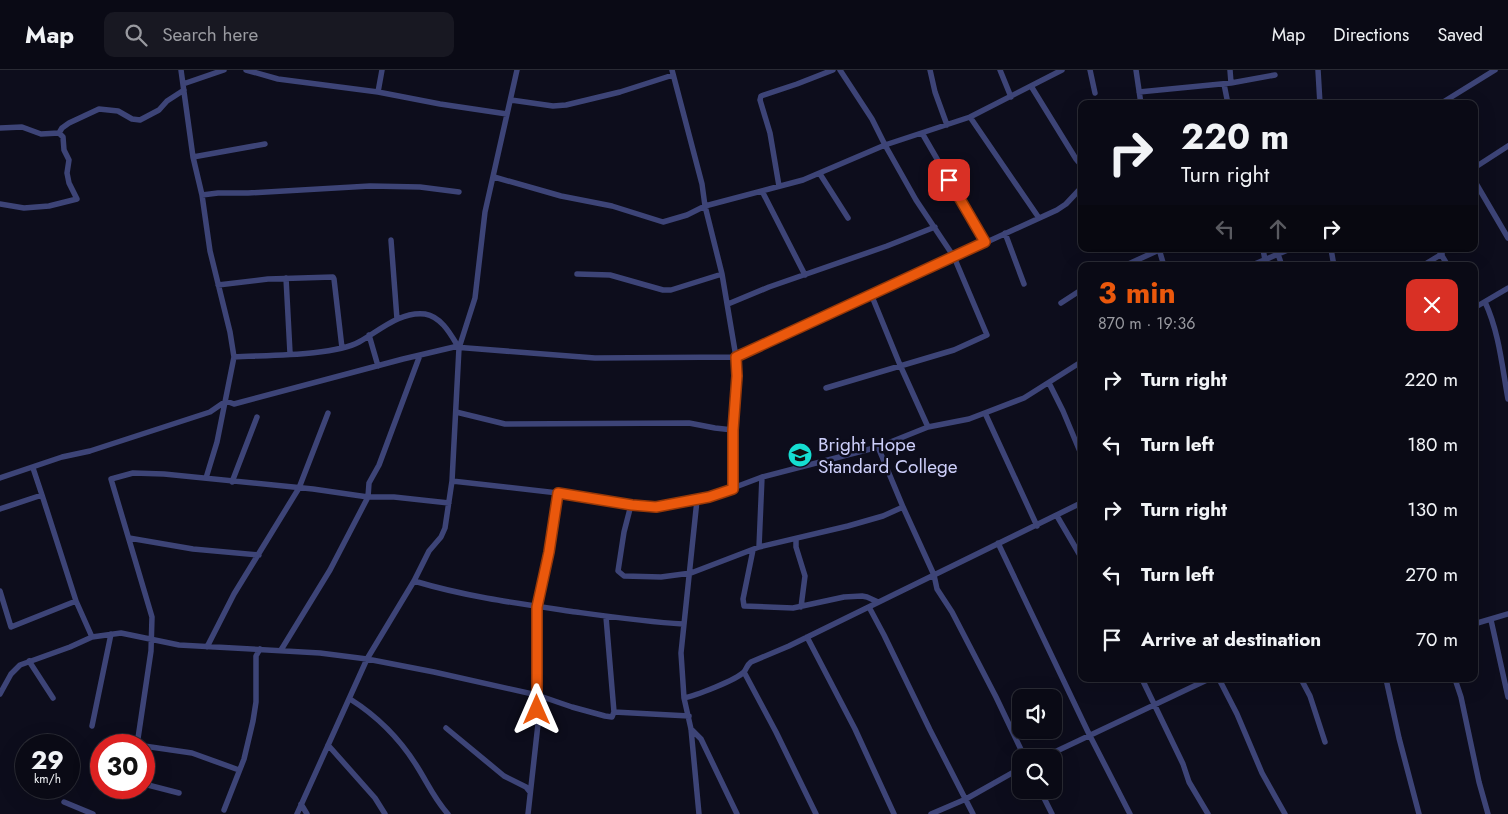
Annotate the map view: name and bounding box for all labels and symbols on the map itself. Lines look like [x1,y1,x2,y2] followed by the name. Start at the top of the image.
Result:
[928,159,970,201] pin
[818,431,958,480] place label: Bright Hope Standard College
[787,442,813,468] school or university icon: Bright Hope Standard College
[510,683,562,735] position arrow
[90,734,155,799] speed limit sign: 30

